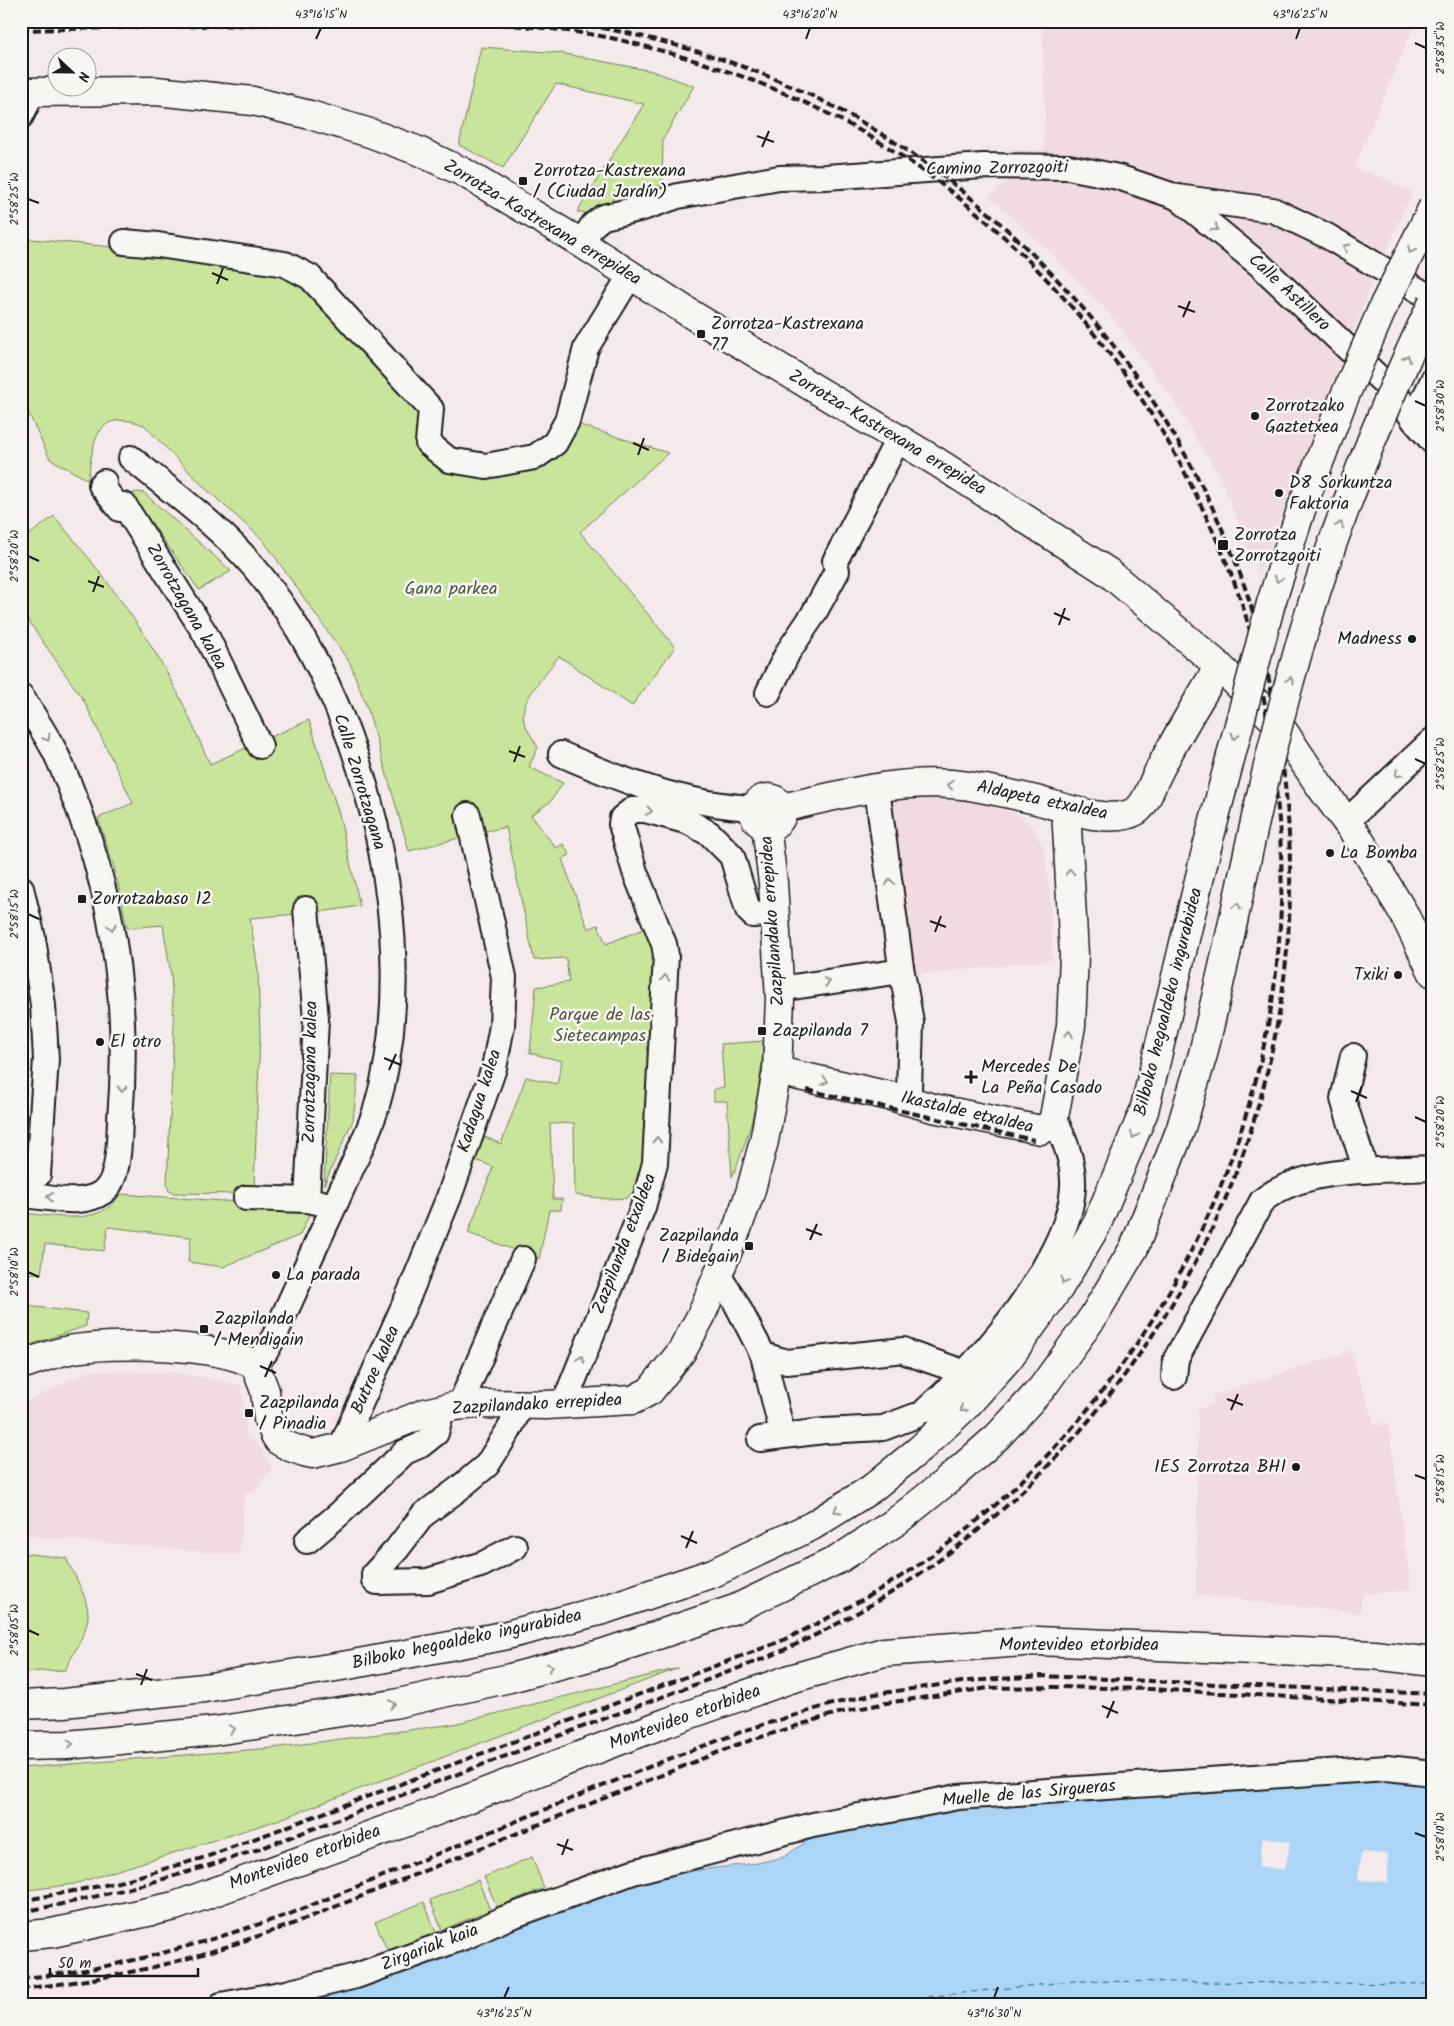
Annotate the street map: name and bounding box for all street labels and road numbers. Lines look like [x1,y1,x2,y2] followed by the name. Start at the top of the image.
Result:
[437,152,647,294] street label: Zorrotza-Kastrexana errepidea
[926,153,1069,185] street label: Camino Zorrozgoiti
[1241,247,1337,339] street label: Calle Astillero
[782,362,992,504] street label: Zorrotza-Kastrexana errepidea
[138,538,234,676] street label: Zorrotzagana kalea
[325,710,393,854] street label: Calle Zorrotzagana
[974,773,1110,829] street label: Aldapeta etxaldea
[753,835,793,1007] street label: Zazpilandako errepidea
[1127,885,1211,1119] street label: Bilboko hegoaldeko ingurabidea
[295,1000,327,1144] street label: Zorrotzagana kalea
[450,1046,510,1156] street label: Kadagua kalea
[898,1084,1036,1142] street label: Ikastalde etxaldea
[585,1169,665,1319] street label: Zazpilanda etxaldea
[344,1321,408,1419] street label: Butroe kalea
[451,1386,623,1424] street label: Zazpilandako errepidea
[349,1601,585,1679] street label: Bilboko hegoaldeko ingurabidea
[999,1631,1159,1660] street label: Montevideo etorbidea
[605,1677,765,1759] street label: Montevideo etorbidea
[941,1772,1117,1816] street label: Muelle de las Sirgueras
[225,1817,385,1899] street label: Montevideo etorbidea
[377,1916,483,1980] street label: Zirgariak kaia

